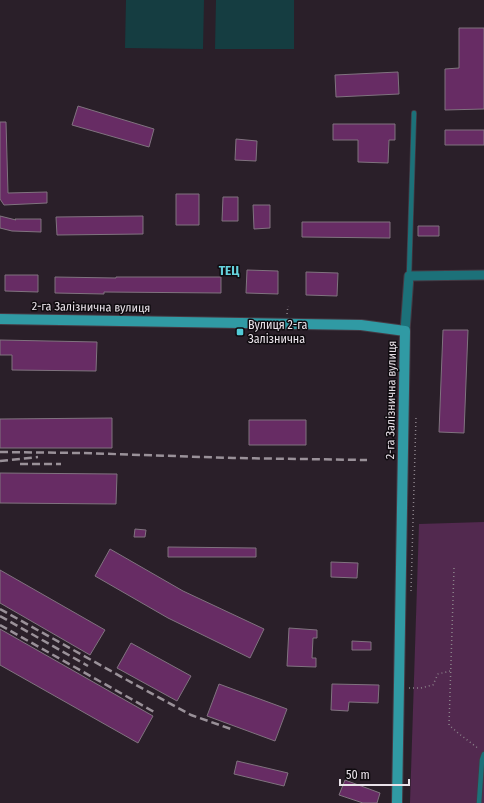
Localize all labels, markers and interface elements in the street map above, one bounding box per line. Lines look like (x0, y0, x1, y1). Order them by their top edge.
district label: ТЕЦ (219, 263, 239, 278)
street label: 2-га Залізнична вулиця (32, 299, 150, 315)
place label: Вулиця 2-га Залізнична (248, 318, 307, 346)
marker: Вулиця 2-га Залізнична (235, 327, 245, 337)
street label: 2-га Залізнична вулиця (383, 341, 399, 459)
scale bar (340, 761, 409, 787)
text: 50 m (346, 768, 370, 782)

